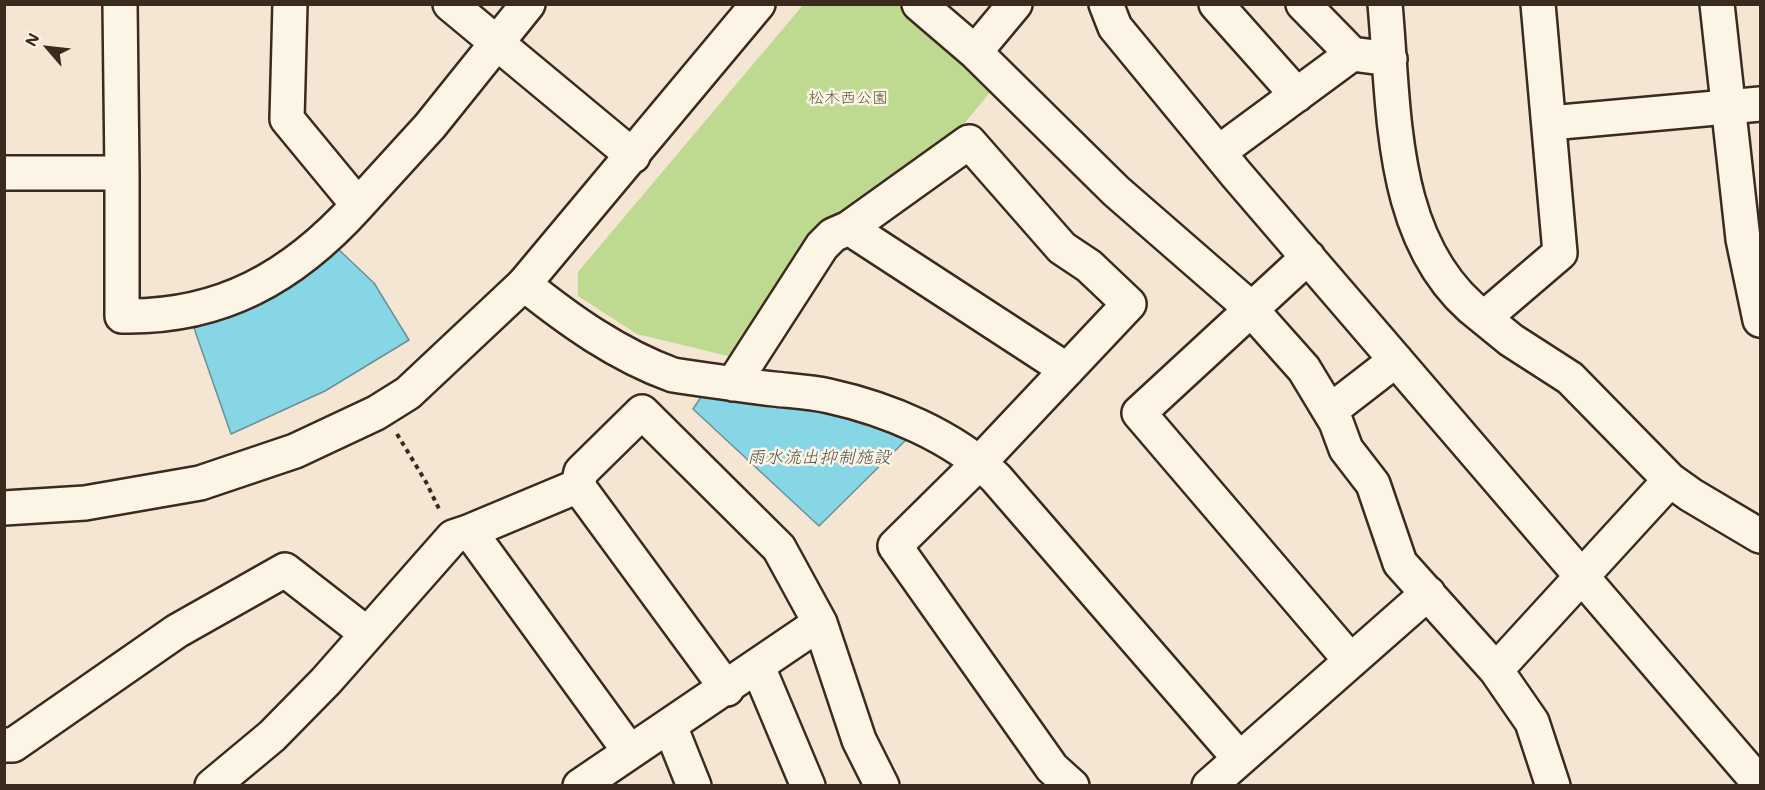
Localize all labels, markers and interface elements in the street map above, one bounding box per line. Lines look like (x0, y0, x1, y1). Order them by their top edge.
north arrow (18, 18, 78, 78)
text: N (20, 29, 44, 50)
park label: 松木西公園 (808, 88, 888, 108)
water label: 雨水流出抑制施設 (747, 446, 891, 468)

